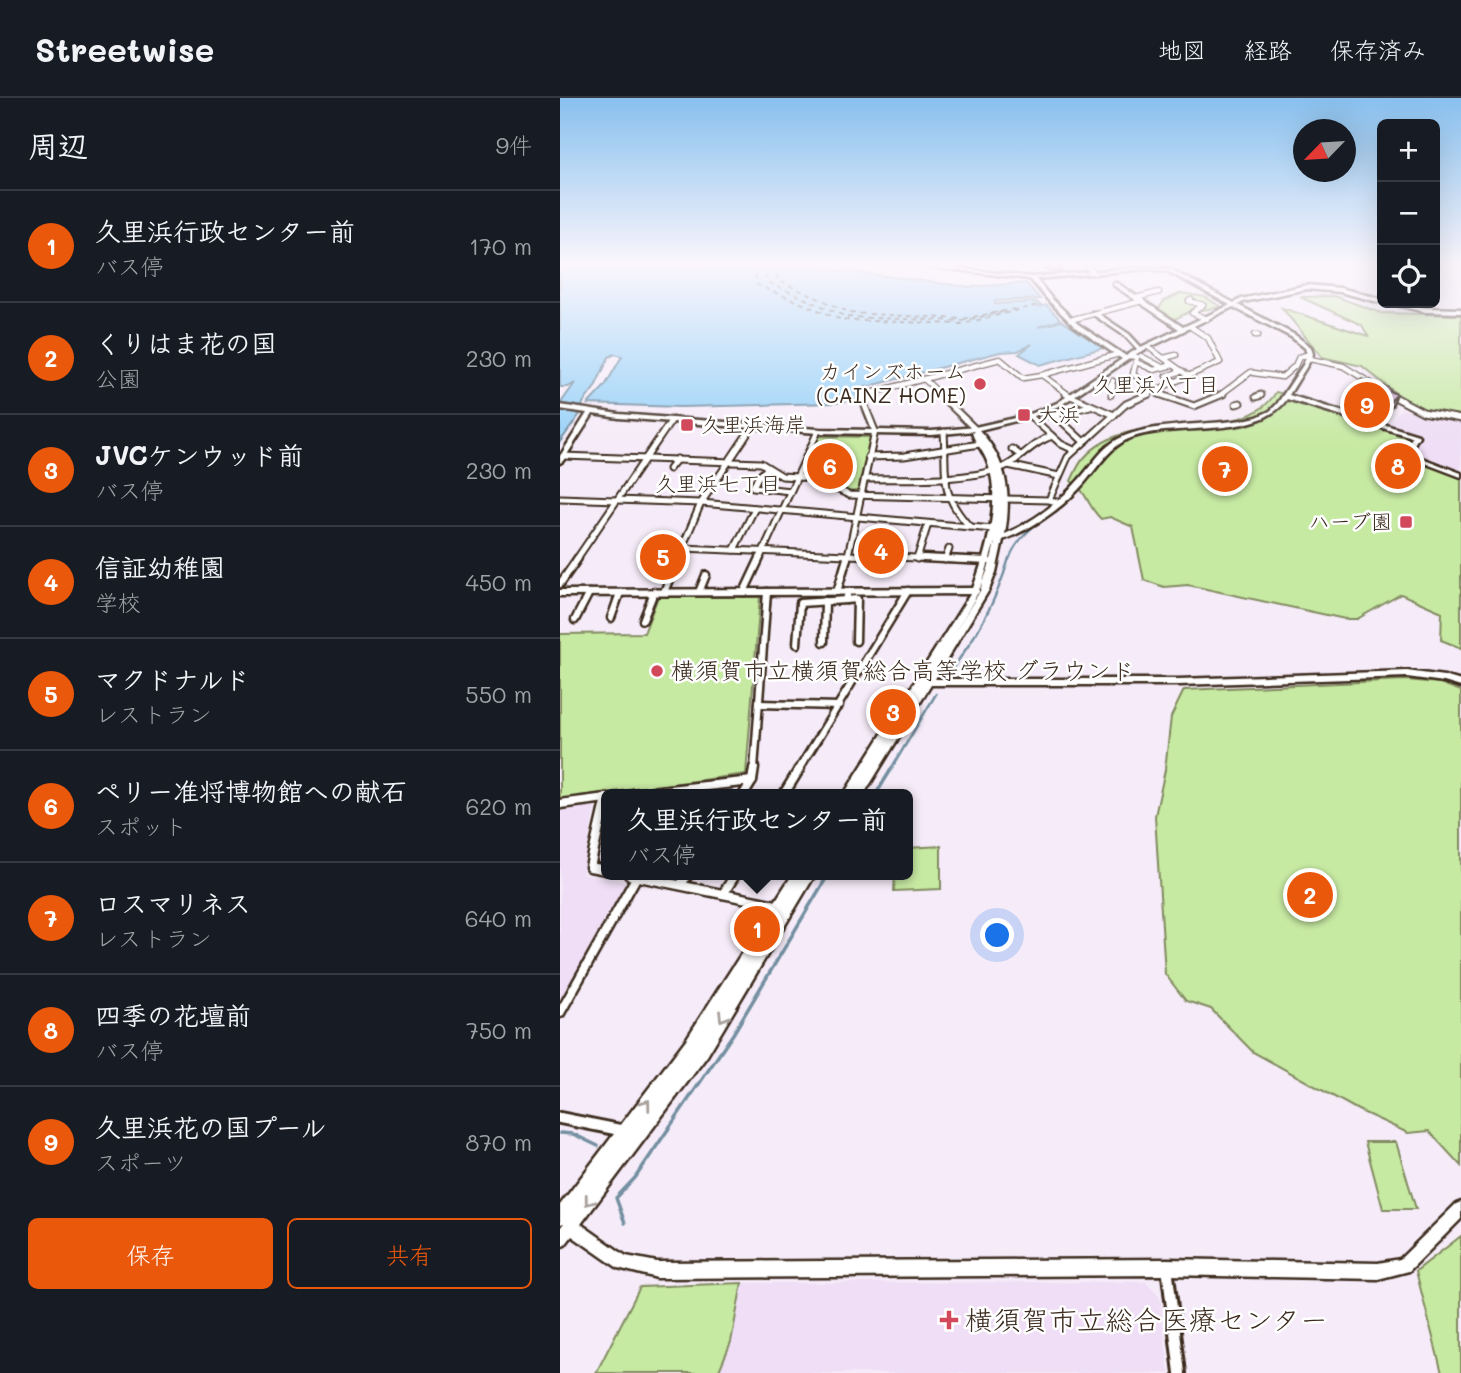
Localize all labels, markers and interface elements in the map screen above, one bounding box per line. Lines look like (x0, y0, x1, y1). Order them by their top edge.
text: Streetwise (35, 27, 214, 70)
text: 地図 (1158, 34, 1206, 65)
text: 経路 (1244, 34, 1292, 65)
text: 保存済み (1330, 34, 1426, 65)
north arrow (1293, 119, 1356, 182)
map controls (1377, 119, 1440, 308)
button: + (1377, 119, 1440, 182)
text: 周辺 (28, 125, 88, 165)
text: 9件 (495, 130, 532, 160)
button: − (1377, 182, 1440, 245)
text: 久里浜行政センター前 (95, 214, 355, 248)
text: 1 (46, 231, 56, 261)
text: 170 m (469, 231, 532, 261)
button: locate (1377, 245, 1440, 308)
text: バス停 (95, 251, 164, 281)
text: くりはま花の国 (95, 326, 277, 360)
text: 2 (45, 343, 57, 373)
text: 230 m (466, 343, 532, 373)
place label: カインズホーム (CAINZ HOME) (816, 357, 966, 408)
text: 公園 (95, 363, 141, 393)
district label: 久里浜八丁目 (1093, 370, 1219, 397)
marker: カインズホーム (CAINZ HOME) (972, 376, 988, 392)
pin: 9 (1344, 379, 1390, 431)
place label: 大浜 (1038, 400, 1080, 427)
marker: 大浜 (1016, 407, 1032, 423)
place label: 久里浜海岸 (701, 410, 806, 437)
marker: 久里浜海岸 (679, 417, 695, 433)
text: JVCケンウッド前 (95, 438, 304, 472)
pin: 6 (807, 440, 853, 492)
pin: 8 (1375, 440, 1421, 492)
pin: 7 (1202, 443, 1248, 495)
text: 3 (44, 455, 58, 485)
text: 230 m (466, 455, 532, 485)
district label: 久里浜七丁目 (655, 469, 781, 496)
text: バス停 (95, 475, 164, 505)
place label: ハーブ園 (1309, 507, 1392, 534)
marker: ハーブ園 (1398, 514, 1414, 530)
pin: 4 (858, 525, 904, 577)
pin: 5 (640, 531, 686, 583)
text: 信証幼稚園 (95, 550, 225, 584)
text: 4 (44, 567, 58, 597)
text: 450 m (465, 567, 532, 597)
text: 学校 (95, 587, 141, 617)
place label: 横須賀市立横須賀総合高等学校 グラウンド (671, 654, 1135, 685)
text: マクドナルド (95, 662, 250, 696)
marker: 横須賀市立横須賀総合高等学校 グラウンド (649, 663, 665, 679)
text: 5 (44, 679, 58, 709)
text: 550 m (465, 679, 532, 709)
pin: 3 (870, 686, 916, 738)
text: レストラン (95, 699, 212, 729)
text: ペリー准将博物館への献石 (95, 774, 407, 808)
popup (601, 789, 913, 880)
text: 6 (44, 791, 58, 821)
text: 620 m (465, 791, 532, 821)
text: 久里浜行政センター前 (627, 802, 887, 836)
text: スポット (95, 811, 187, 841)
text: バス停 (627, 839, 696, 869)
pin: 2 (1287, 869, 1333, 921)
text: ロスマリネス (95, 886, 251, 920)
text: 7 (45, 903, 57, 933)
text: 640 m (465, 903, 532, 933)
pin: 1 (734, 903, 780, 955)
your location (980, 918, 1014, 952)
text: レストラン (95, 923, 212, 953)
text: 四季の花壇前 (95, 998, 251, 1032)
one-way arrow (718, 1009, 731, 1022)
text: 8 (44, 1015, 58, 1045)
text: 750 m (466, 1015, 532, 1045)
text: バス停 (95, 1035, 164, 1065)
one-way arrow (637, 1099, 650, 1112)
text: 久里浜花の国プール (95, 1110, 326, 1144)
text: 9 (44, 1127, 58, 1157)
text: 870 m (465, 1127, 532, 1157)
text: スポーツ (95, 1147, 187, 1177)
one-way arrow (585, 1193, 598, 1206)
button: 保存 (28, 1218, 273, 1289)
button: 共有 (287, 1218, 532, 1289)
place label: 横須賀市立総合医療センター (965, 1301, 1328, 1337)
marker: 横須賀市立総合医療センター (939, 1310, 959, 1330)

